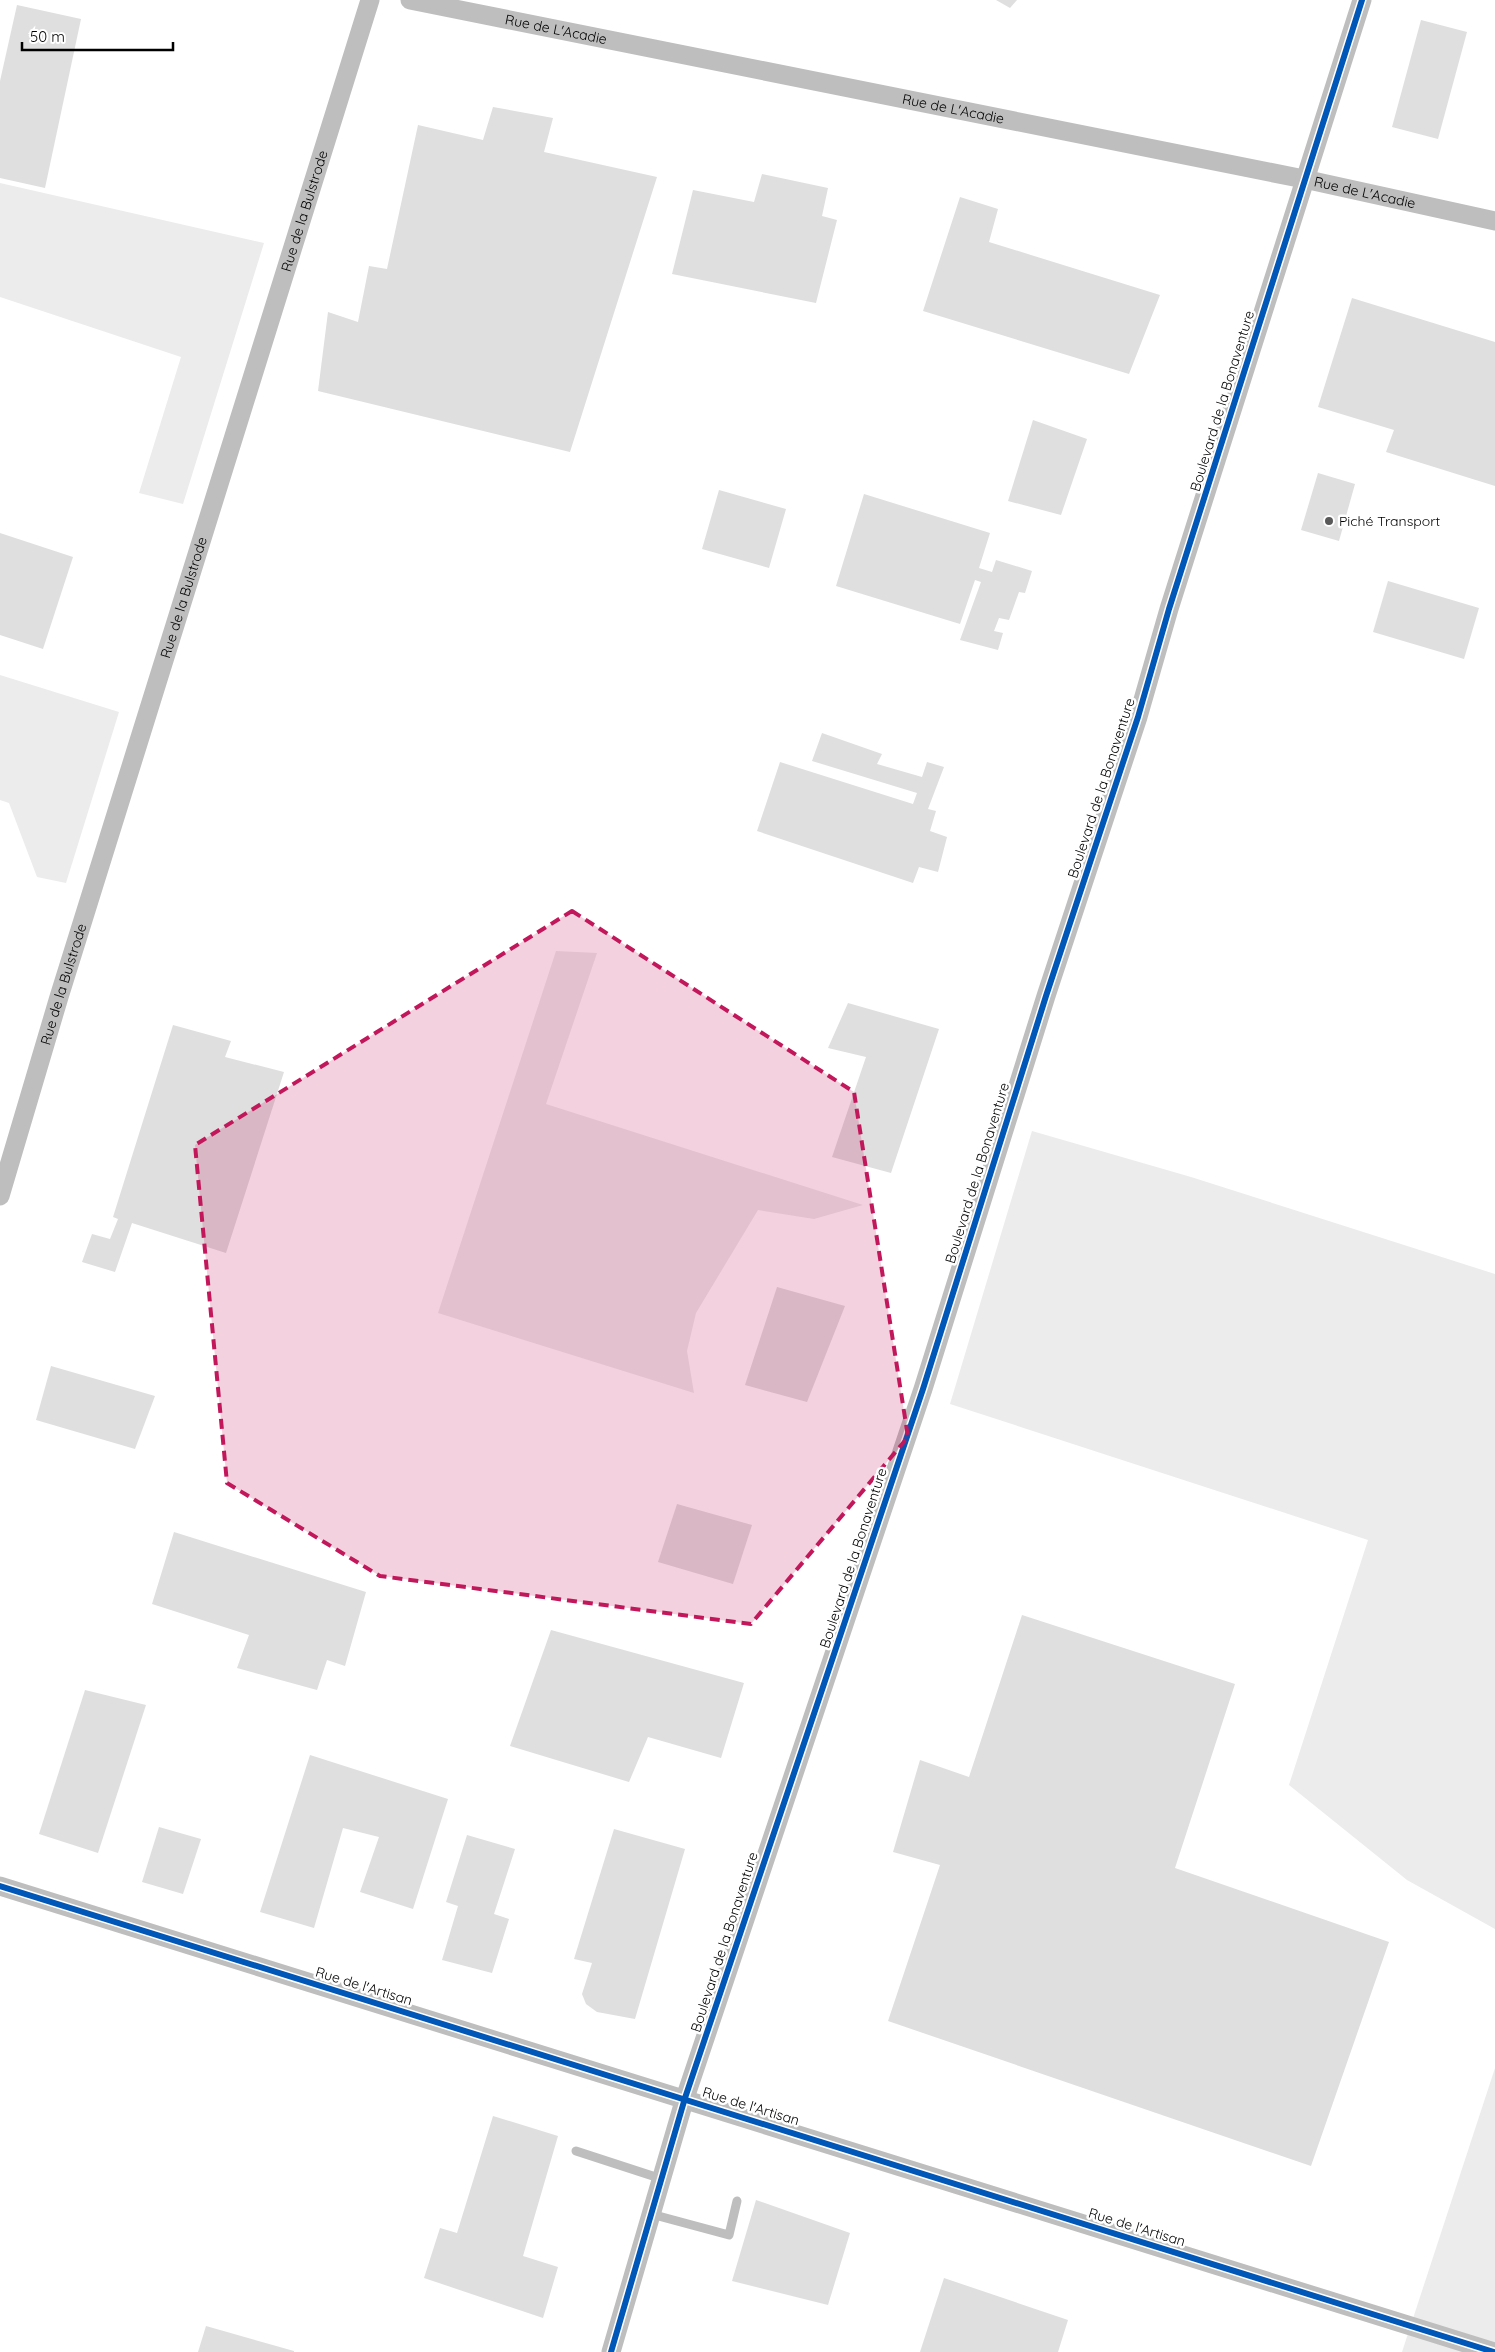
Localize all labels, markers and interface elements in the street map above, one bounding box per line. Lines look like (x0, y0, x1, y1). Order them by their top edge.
street label: Rue de L'Acadie (504, 10, 609, 48)
scale bar (22, 20, 174, 52)
text: 50 m (30, 27, 65, 46)
street label: Rue de L'Acadie (901, 90, 1006, 128)
street label: Rue de la Bulstrode (277, 148, 332, 274)
street label: Rue de L'Acadie (1312, 172, 1417, 212)
street label: Boulevard de la Bonaventure (1186, 308, 1258, 494)
place label: Piché Transport (1339, 512, 1441, 530)
marker: Piché Transport (1323, 515, 1335, 527)
street label: Rue de la Bulstrode (156, 534, 211, 661)
street label: Boulevard de la Bonaventure (1063, 696, 1139, 880)
street label: Rue de la Bulstrode (36, 921, 90, 1047)
street label: Boulevard de la Bonaventure (941, 1080, 1013, 1266)
street label: Boulevard de la Bonaventure (815, 1466, 891, 1650)
street label: Boulevard de la Bonaventure (686, 1850, 762, 2034)
street label: Rue de l'Artisan (313, 1963, 415, 2009)
street label: Rue de l'Artisan (700, 2083, 802, 2129)
street label: Rue de l'Artisan (1086, 2204, 1188, 2250)

